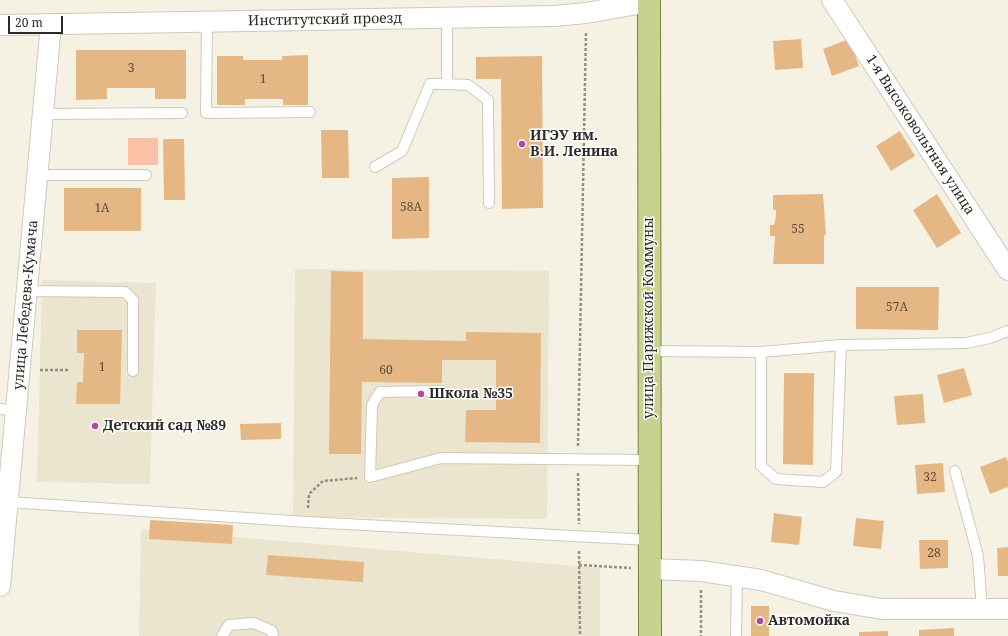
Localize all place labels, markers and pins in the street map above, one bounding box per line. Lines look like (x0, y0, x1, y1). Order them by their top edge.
place label: ИГЭУ им. В.И. Ленина (530, 128, 618, 160)
marker: ИГЭУ им. В.И. Ленина (517, 139, 527, 149)
place label: Школа №35 (429, 386, 513, 402)
marker: Школа №35 (416, 389, 426, 399)
place label: Детский сад №89 (103, 418, 226, 434)
marker: Детский сад №89 (90, 421, 100, 431)
place label: Автомойка (768, 613, 850, 629)
marker: Автомойка (755, 616, 765, 626)

